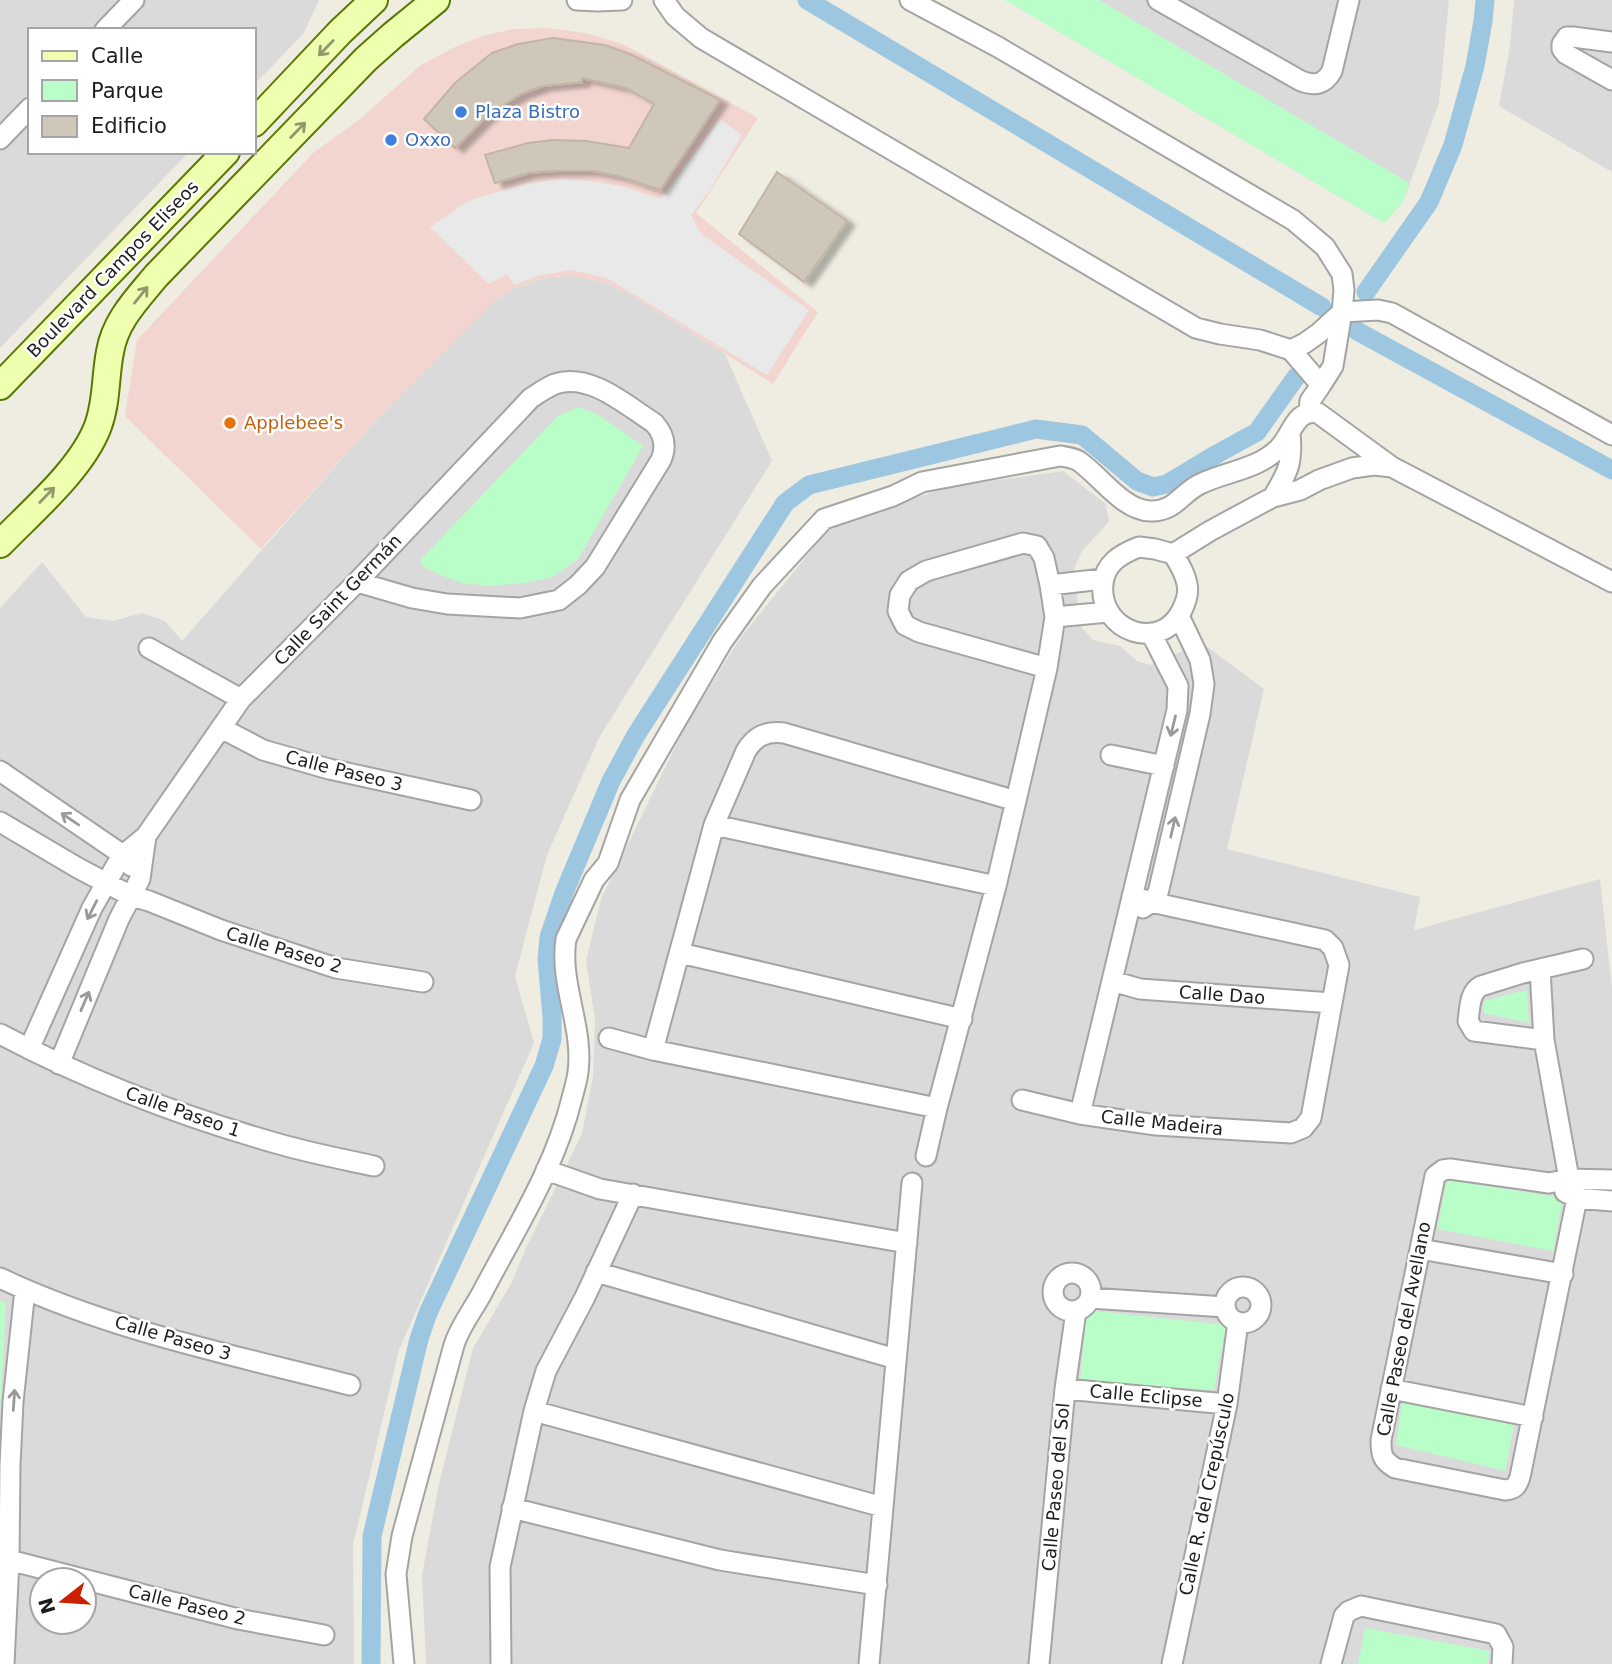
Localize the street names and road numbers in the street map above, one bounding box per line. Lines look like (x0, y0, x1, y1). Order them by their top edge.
street label: Boulevard Campos Eliseos (23, 176, 203, 361)
street label: Calle Saint Germán (270, 530, 406, 670)
street label: Calle Paseo 3 (283, 746, 405, 795)
street label: Calle Paseo 2 (224, 922, 345, 977)
street label: Calle Dao (1178, 981, 1266, 1008)
street label: Calle Paseo 1 (123, 1082, 243, 1141)
street label: Calle Madeira (1100, 1106, 1224, 1139)
street label: Calle Paseo del Avellano (1372, 1220, 1435, 1438)
street label: Calle Paseo 3 (113, 1311, 234, 1364)
street label: Calle Eclipse (1089, 1380, 1204, 1411)
street label: Calle R. del Crepúsculo (1175, 1390, 1238, 1597)
street label: Calle Paseo del Sol (1038, 1402, 1073, 1572)
street label: Calle Paseo 2 (126, 1580, 248, 1629)

